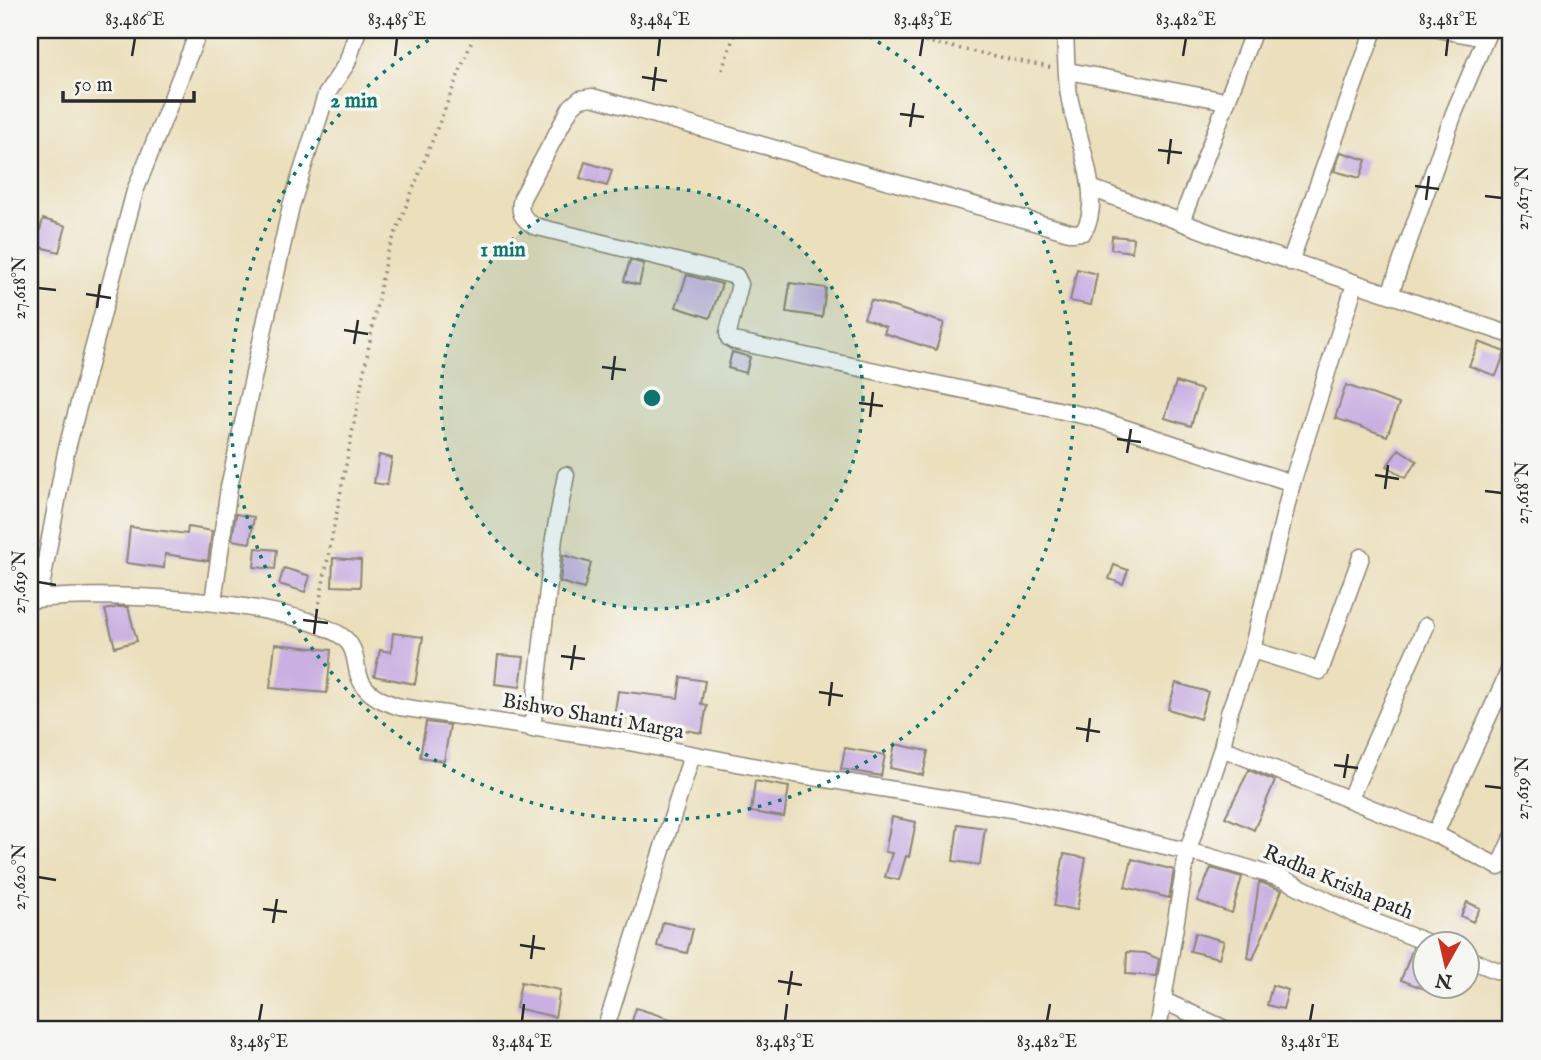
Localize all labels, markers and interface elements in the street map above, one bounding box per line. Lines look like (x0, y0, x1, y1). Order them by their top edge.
text: 83.486°E (105, 9, 165, 32)
text: 83.485°E (368, 9, 426, 32)
text: 83.484°E (630, 9, 690, 32)
text: 83.483°E (894, 9, 952, 32)
text: 83.482°E (1156, 9, 1216, 32)
text: 83.481°E (1419, 9, 1477, 32)
scale bar (63, 60, 194, 104)
text: 50 m (74, 72, 113, 99)
text: 2 min (330, 88, 378, 115)
text: 27.617°N (1512, 165, 1535, 230)
text: 1 min (480, 237, 526, 264)
text: 27.618°N (9, 256, 32, 320)
centre of rings (640, 386, 664, 410)
text: 27.618°N (1512, 461, 1535, 525)
text: 27.619°N (9, 550, 32, 614)
street label: Bishwo Shanti Marga (500, 688, 687, 746)
text: 27.619°N (1512, 756, 1535, 820)
street label: Radha Krisha path (1259, 839, 1417, 927)
text: 27.620°N (9, 843, 32, 910)
north arrow (1412, 930, 1482, 1000)
text: N (1434, 967, 1455, 993)
text: 83.485°E (230, 1031, 288, 1054)
text: 83.484°E (492, 1031, 552, 1054)
text: 83.483°E (756, 1031, 814, 1054)
text: 83.482°E (1017, 1031, 1077, 1054)
text: 83.481°E (1281, 1031, 1339, 1054)

